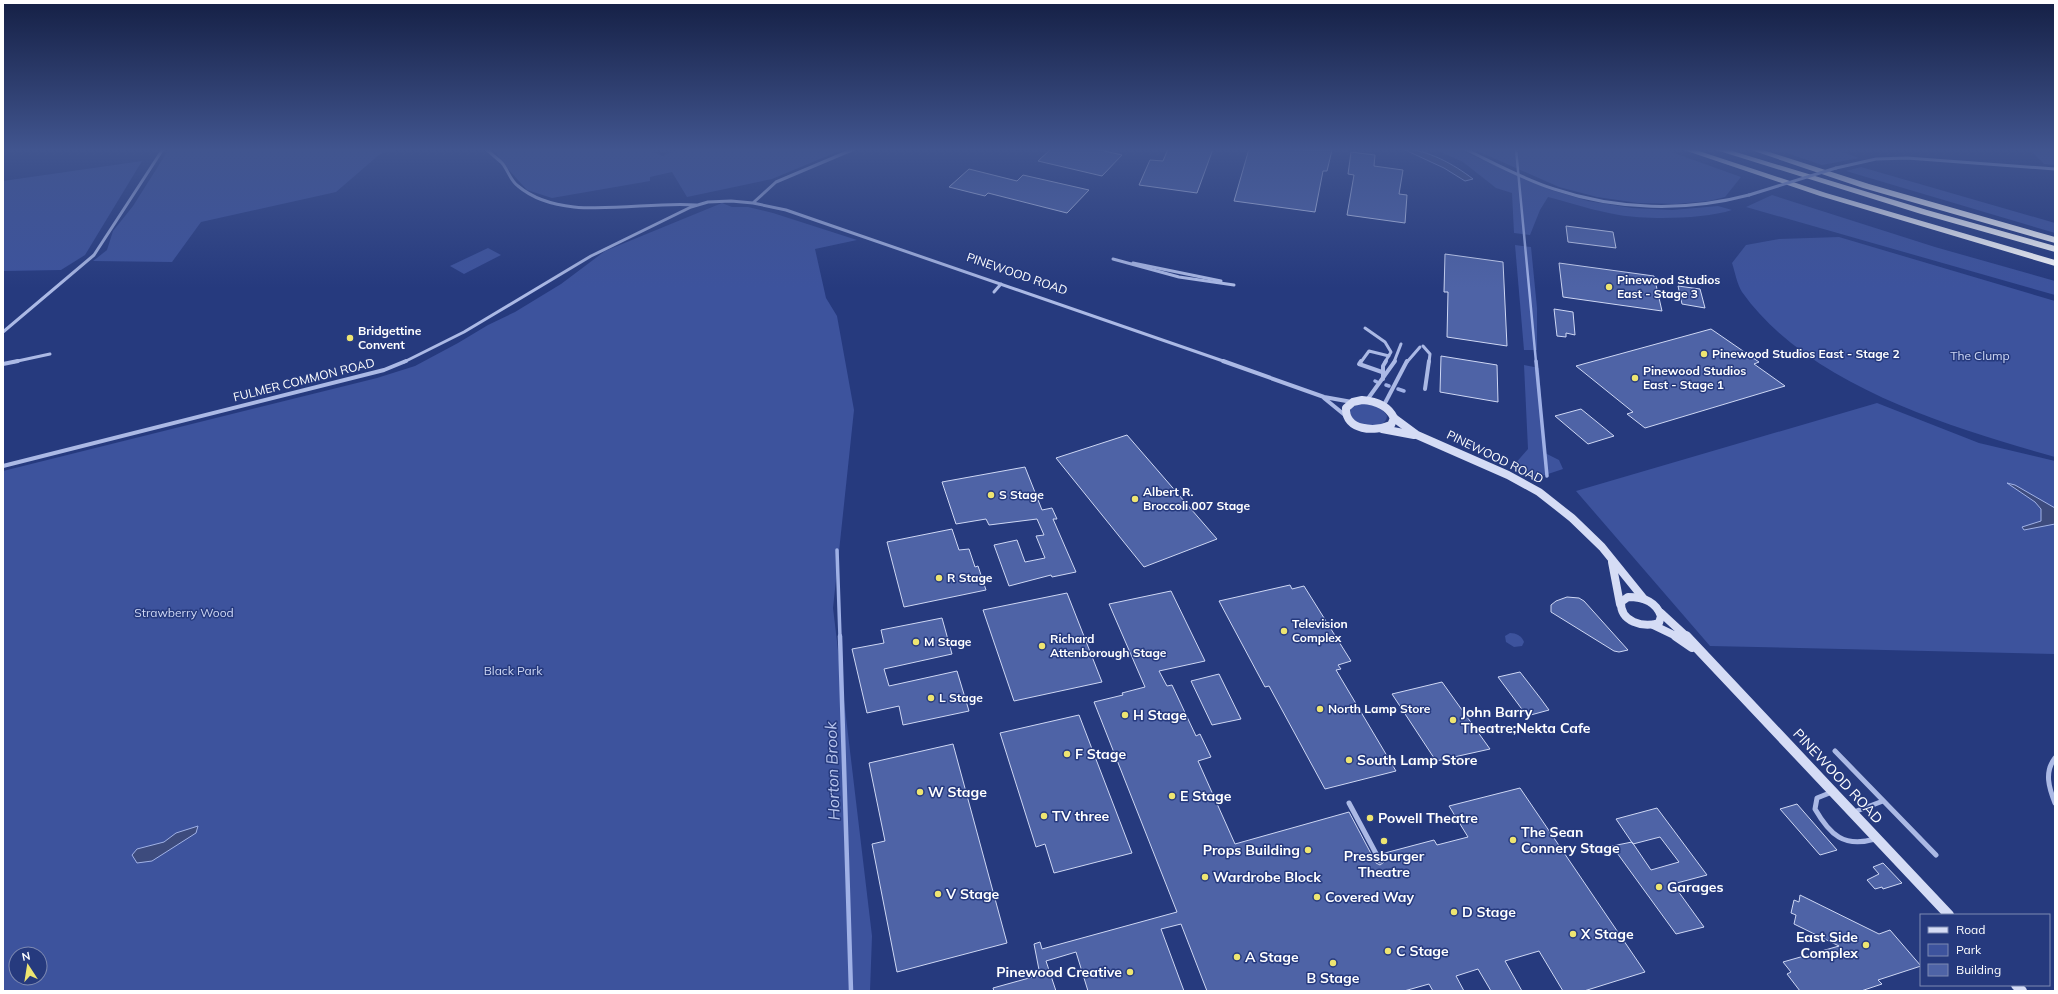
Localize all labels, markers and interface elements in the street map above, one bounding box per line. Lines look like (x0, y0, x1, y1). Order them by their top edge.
street label: PINEWOOD ROAD (965, 249, 1070, 298)
place label: Pinewood Studios East - Stage 3 (1617, 272, 1720, 301)
marker: Pinewood Studios East - Stage 3 (1604, 282, 1614, 292)
place label: Bridgettine Convent (358, 323, 422, 352)
marker: Bridgettine Convent (345, 333, 355, 343)
place label: Pinewood Studios East - Stage 2 (1712, 346, 1900, 361)
park label: The Clump (1950, 348, 2010, 363)
marker: Pinewood Studios East - Stage 2 (1699, 349, 1709, 359)
street label: FULMER COMMON ROAD (232, 355, 376, 404)
place label: Pinewood Studios East - Stage 1 (1643, 363, 1746, 392)
marker: Pinewood Studios East - Stage 1 (1630, 373, 1640, 383)
street label: PINEWOOD ROAD (1444, 427, 1546, 486)
place label: Albert R. Broccoli 007 Stage (1143, 484, 1251, 513)
place label: S Stage (999, 487, 1044, 502)
marker: S Stage (986, 490, 996, 500)
marker: Albert R. Broccoli 007 Stage (1130, 494, 1140, 504)
place label: R Stage (947, 570, 993, 585)
marker: R Stage (934, 573, 944, 583)
park label: Strawberry Wood (134, 605, 234, 620)
place label: Television Complex (1292, 616, 1348, 645)
marker: Television Complex (1279, 626, 1289, 636)
place label: Richard Attenborough Stage (1050, 631, 1167, 660)
place label: M Stage (924, 634, 972, 649)
marker: M Stage (911, 637, 921, 647)
marker: Richard Attenborough Stage (1037, 641, 1047, 651)
park label: Black Park (484, 663, 543, 678)
place label: L Stage (939, 690, 983, 705)
marker: L Stage (926, 693, 936, 703)
place label: North Lamp Store (1328, 701, 1431, 716)
place label: John Barry Theatre;Nekta Cafe (1461, 703, 1591, 737)
marker: North Lamp Store (1315, 704, 1325, 714)
place label: H Stage (1133, 706, 1187, 724)
marker: H Stage (1120, 710, 1130, 720)
marker: John Barry Theatre;Nekta Cafe (1448, 715, 1458, 725)
water label: Horton Brook (820, 720, 844, 821)
street label: PINEWOOD ROAD (1789, 725, 1887, 827)
place label: F Stage (1075, 745, 1126, 763)
marker: F Stage (1062, 749, 1072, 759)
place label: South Lamp Store (1357, 751, 1478, 769)
marker: South Lamp Store (1344, 755, 1354, 765)
place label: W Stage (928, 783, 987, 801)
marker: W Stage (915, 787, 925, 797)
place label: E Stage (1180, 787, 1232, 805)
marker: E Stage (1167, 791, 1177, 801)
place label: TV three (1052, 807, 1110, 825)
place label: Powell Theatre (1378, 809, 1478, 827)
marker: TV three (1039, 811, 1049, 821)
marker: Powell Theatre (1365, 813, 1375, 823)
place label: The Sean Connery Stage (1521, 823, 1620, 857)
marker: The Sean Connery Stage (1508, 835, 1518, 845)
marker: Pressburger Theatre (1379, 836, 1389, 846)
place label: Props Building (1203, 841, 1300, 859)
marker: Props Building (1303, 845, 1313, 855)
place label: Pressburger Theatre (1344, 847, 1425, 881)
place label: Wardrobe Block (1213, 868, 1321, 886)
marker: Wardrobe Block (1200, 872, 1210, 882)
place label: Garages (1667, 878, 1724, 896)
marker: Garages (1654, 882, 1664, 892)
place label: V Stage (945, 885, 1000, 903)
place label: Covered Way (1325, 888, 1414, 906)
marker: V Stage (933, 889, 943, 899)
marker: Covered Way (1312, 892, 1322, 902)
place label: D Stage (1462, 903, 1516, 921)
marker: D Stage (1449, 907, 1459, 917)
legend (1920, 914, 2050, 986)
text: Road (1956, 922, 1985, 937)
place label: X Stage (1580, 925, 1634, 943)
place label: East Side Complex (1796, 928, 1858, 962)
marker: X Stage (1568, 929, 1578, 939)
marker: East Side Complex (1861, 940, 1871, 950)
place label: C Stage (1396, 942, 1449, 960)
text: Park (1956, 942, 1982, 957)
north arrow (8, 946, 48, 986)
marker: C Stage (1383, 946, 1393, 956)
place label: A Stage (1245, 948, 1299, 966)
text: N (20, 949, 31, 964)
marker: A Stage (1232, 952, 1242, 962)
marker: B Stage (1328, 958, 1338, 968)
text: Building (1956, 962, 2001, 977)
place label: Pinewood Creative (996, 963, 1122, 981)
marker: Pinewood Creative (1125, 967, 1135, 977)
place label: B Stage (1307, 969, 1360, 987)

